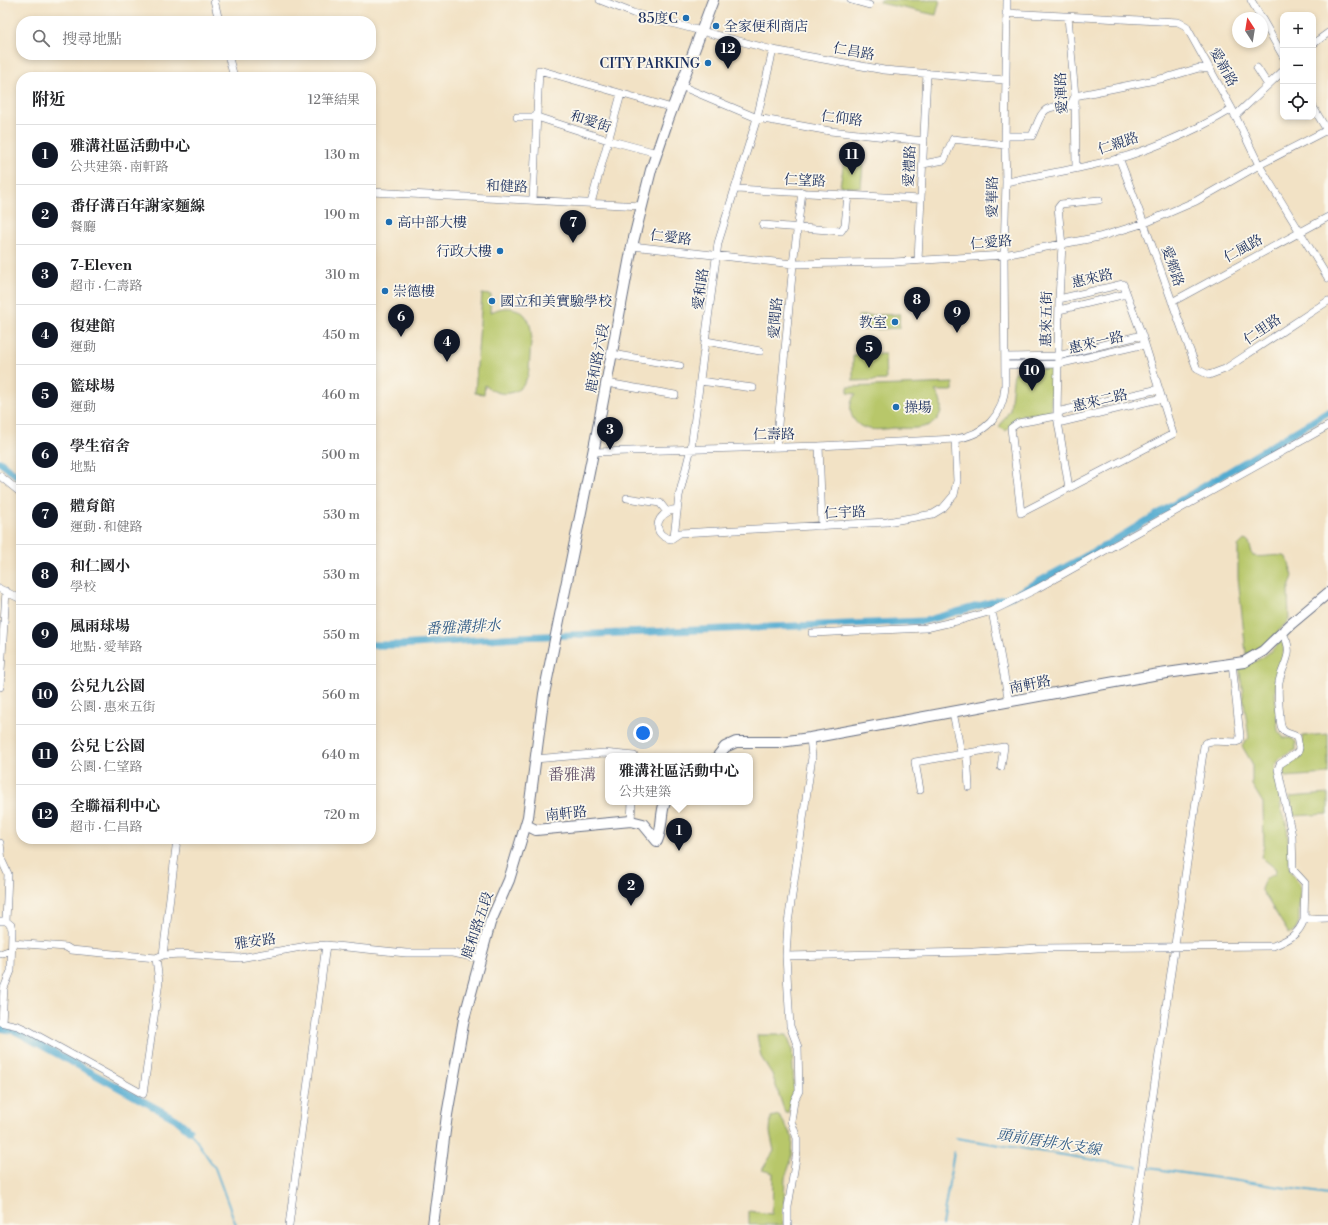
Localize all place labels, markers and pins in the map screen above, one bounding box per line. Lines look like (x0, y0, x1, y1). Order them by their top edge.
place label: 85度C (638, 10, 678, 28)
marker: 85度C (681, 13, 691, 23)
place label: 全家便利商店 (724, 18, 808, 36)
marker: 全家便利商店 (711, 21, 721, 31)
pin: 12 (715, 36, 741, 69)
place label: CITY PARKING (600, 55, 701, 73)
marker: CITY PARKING (703, 58, 713, 68)
pin: 11 (839, 142, 865, 175)
pin: 7 (560, 210, 586, 243)
place label: 高中部大樓 (397, 214, 467, 232)
marker: 高中部大樓 (384, 217, 394, 227)
place label: 行政大樓 (436, 243, 492, 261)
marker: 行政大樓 (495, 246, 505, 256)
place label: 崇德樓 (393, 283, 435, 301)
marker: 崇德樓 (380, 286, 390, 296)
pin: 8 (904, 287, 930, 320)
place label: 國立和美實驗學校 (500, 293, 612, 311)
marker: 國立和美實驗學校 (487, 296, 497, 306)
pin: 9 (944, 300, 970, 333)
pin: 6 (388, 304, 414, 337)
place label: 教室 (859, 314, 887, 332)
marker: 教室 (890, 317, 900, 327)
pin: 4 (434, 329, 460, 362)
pin: 5 (856, 335, 882, 368)
pin: 10 (1019, 358, 1045, 391)
place label: 操場 (904, 399, 932, 417)
marker: 操場 (891, 402, 901, 412)
pin: 3 (597, 417, 623, 450)
pin: 1 (666, 818, 692, 851)
pin: 2 (618, 873, 644, 906)

